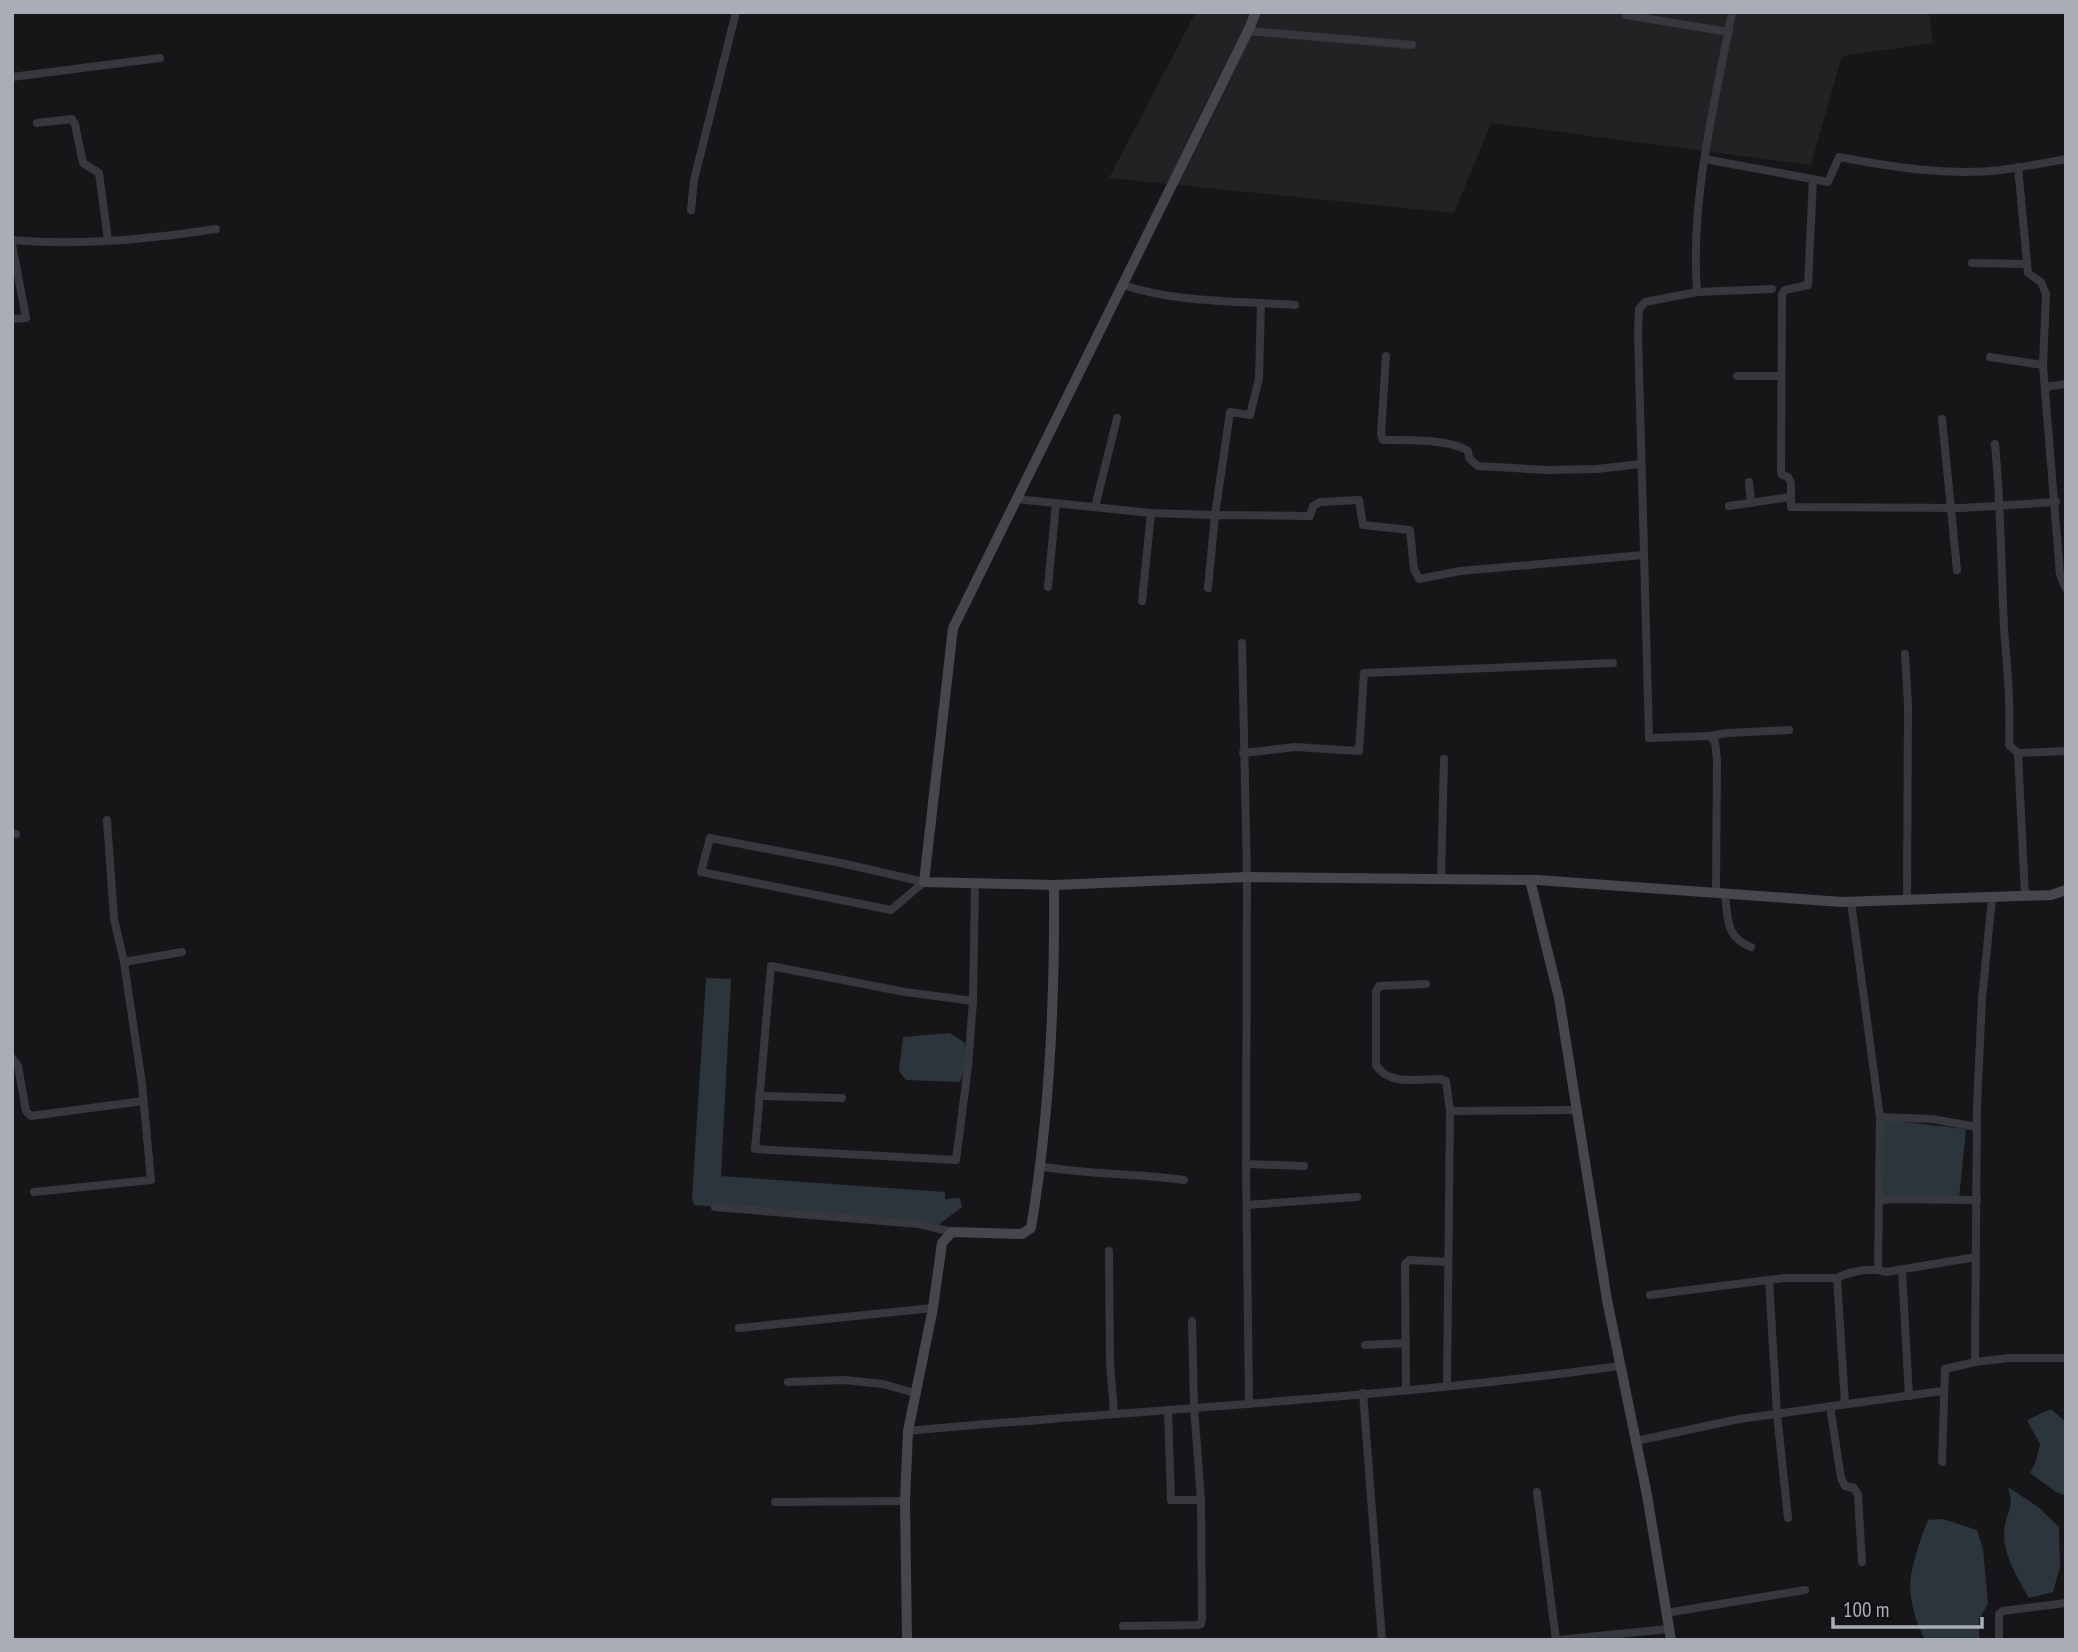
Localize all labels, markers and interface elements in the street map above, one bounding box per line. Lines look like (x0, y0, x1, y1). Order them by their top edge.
scale bar (1833, 1586, 1982, 1630)
text: 100 m (1843, 1596, 1889, 1623)

